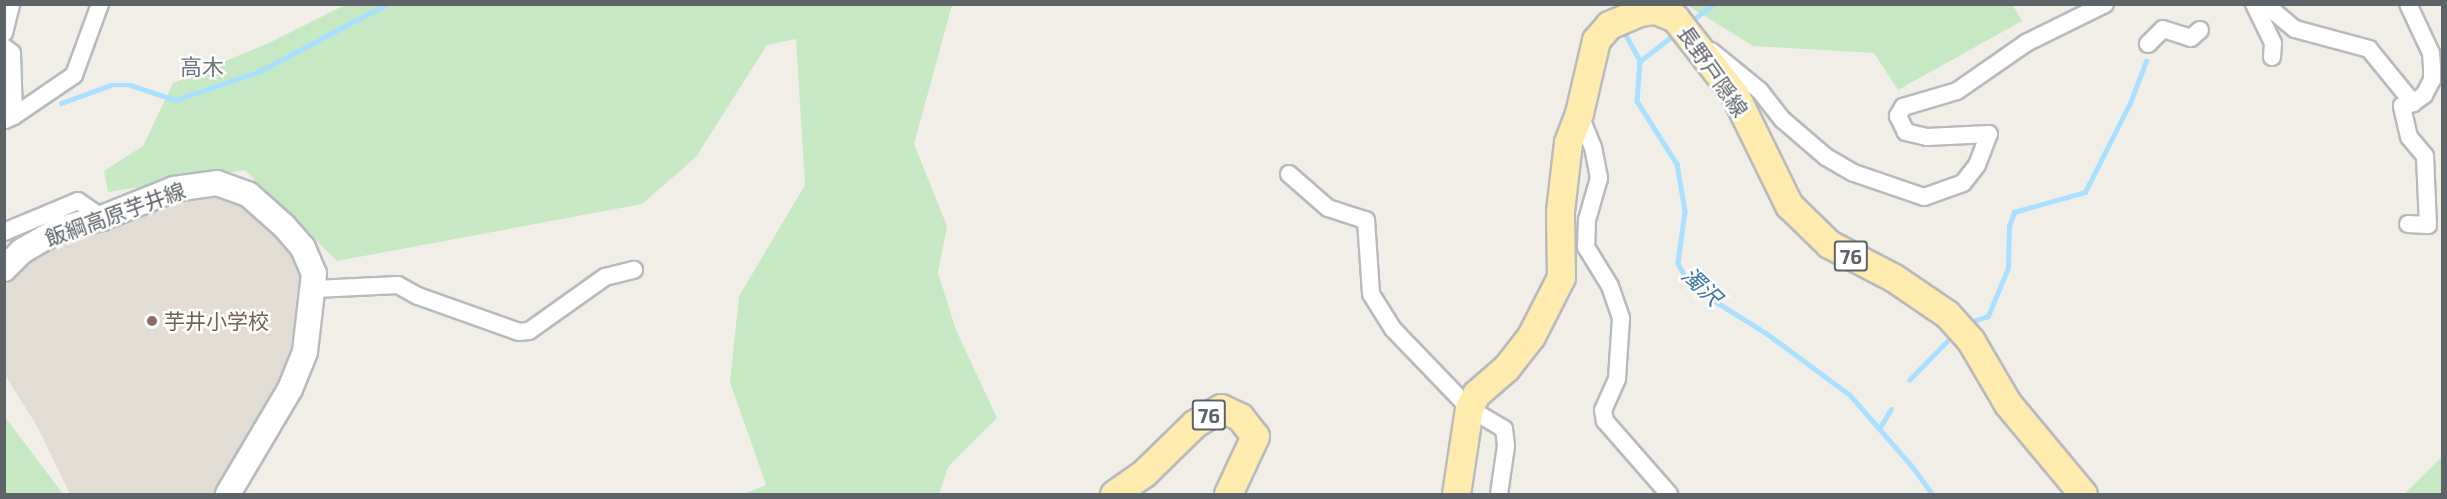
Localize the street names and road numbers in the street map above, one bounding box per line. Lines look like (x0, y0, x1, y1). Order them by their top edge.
street label: 長野戸隠線 (1673, 21, 1753, 121)
street label: 飯綱高原芋井線 (42, 177, 188, 251)
road number: 76 (1833, 239, 1869, 273)
road number: 76 (1191, 398, 1227, 432)

